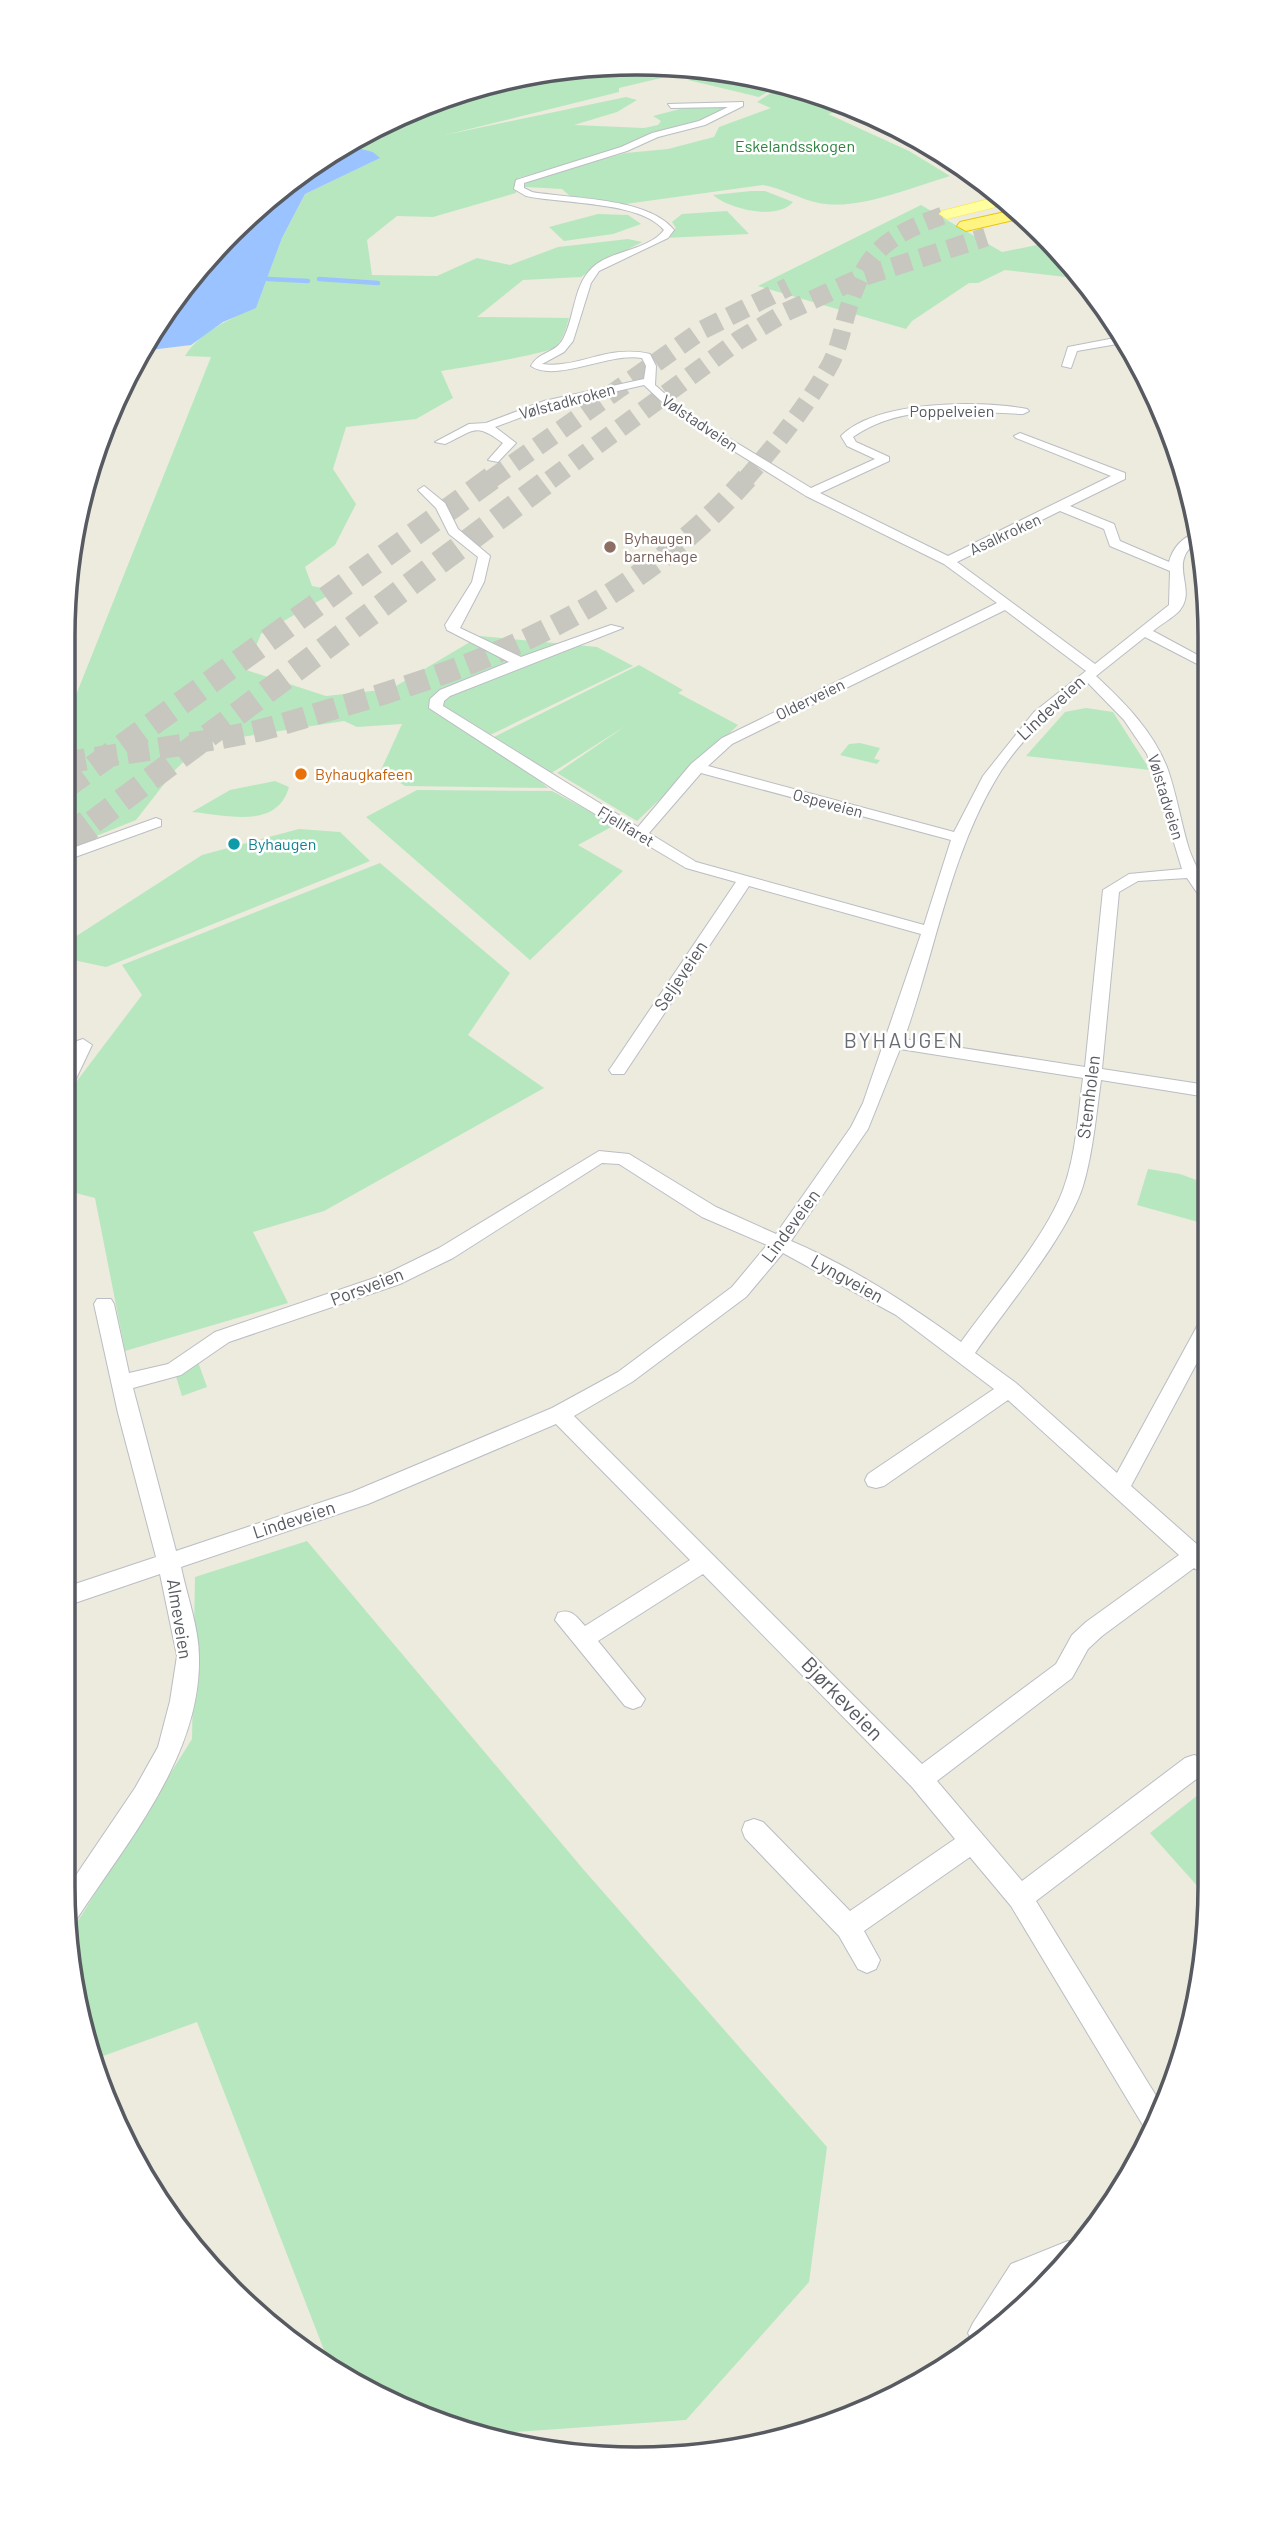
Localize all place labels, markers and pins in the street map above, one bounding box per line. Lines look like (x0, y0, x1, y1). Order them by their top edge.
place label: Byhaugen barnehage (624, 528, 698, 565)
marker: Byhaugen barnehage (602, 539, 618, 555)
place label: Byhaugkafeen (315, 764, 413, 783)
marker: Byhaugkafeen (293, 766, 309, 782)
place label: Byhaugen (248, 834, 316, 853)
marker: Byhaugen (226, 836, 242, 852)

